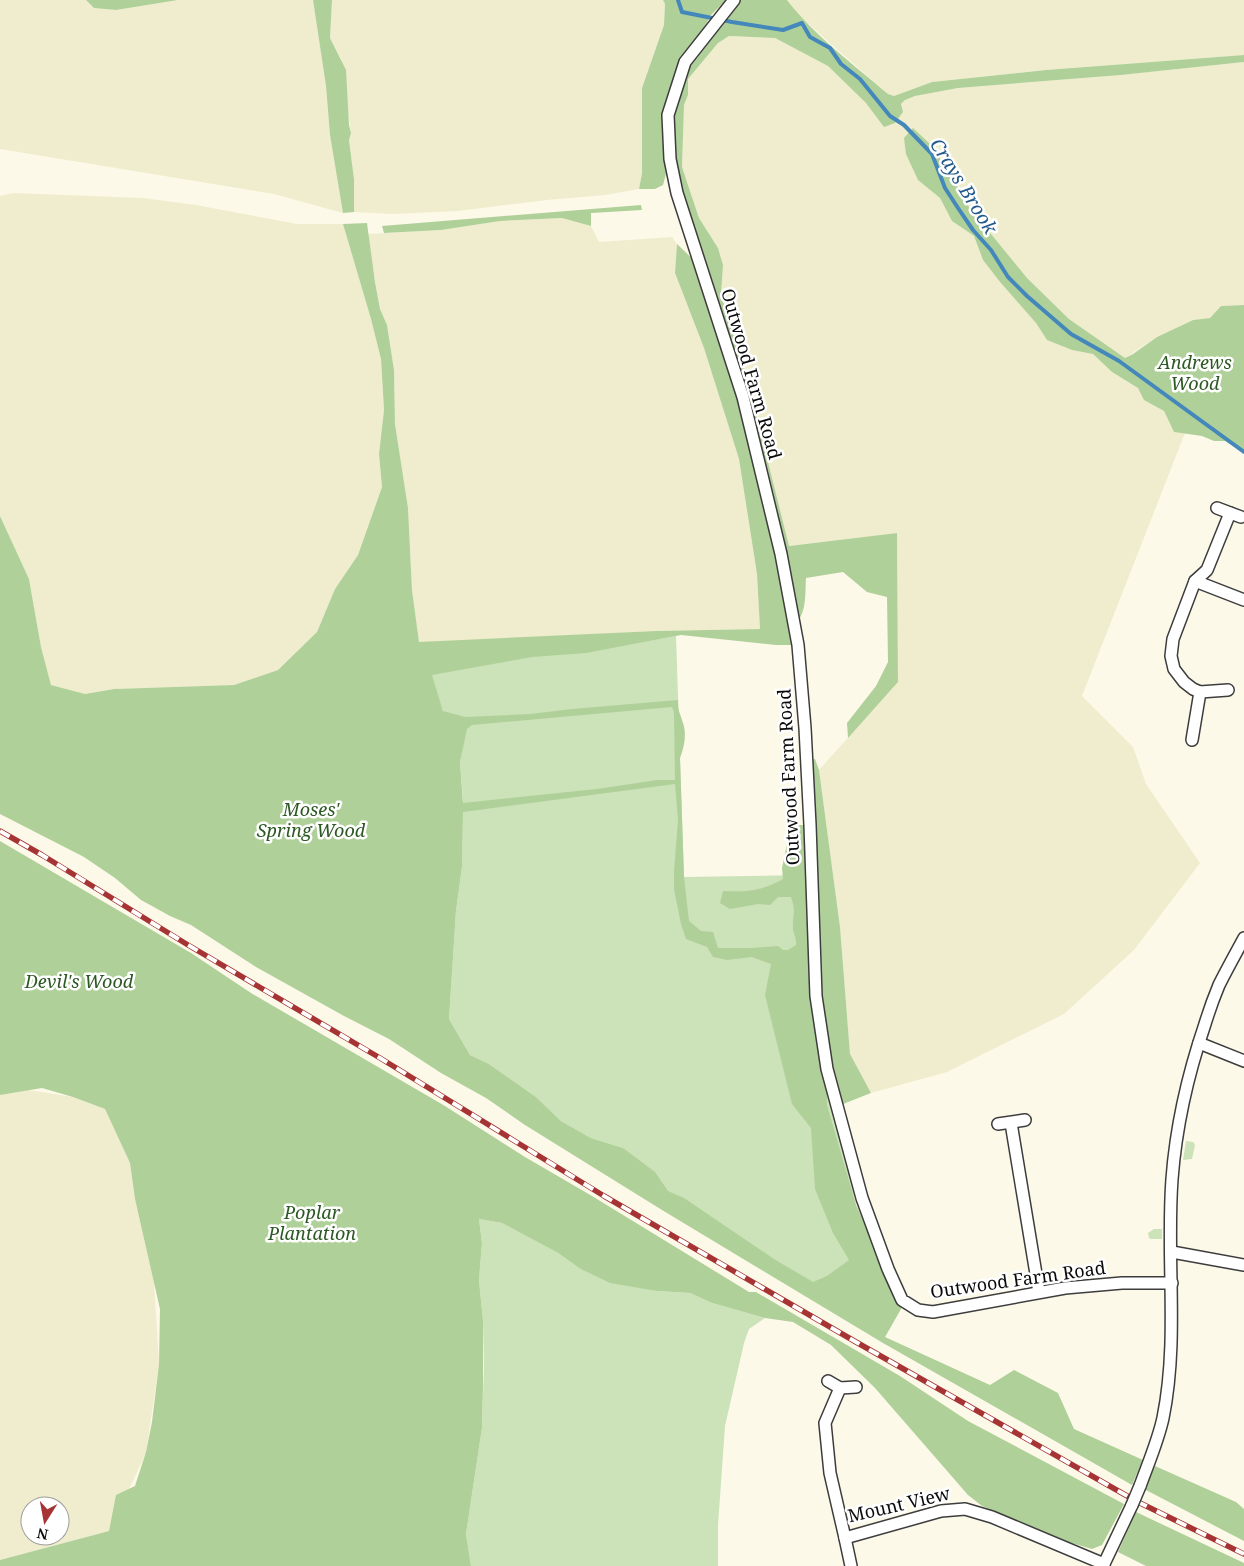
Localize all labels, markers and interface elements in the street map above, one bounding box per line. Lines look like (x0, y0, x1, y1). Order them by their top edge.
water label: Crays Brook (924, 133, 1004, 240)
street label: Outwood Farm Road (716, 285, 788, 462)
park label: Andrews Wood (1156, 350, 1232, 395)
street label: Outwood Farm Road (771, 688, 805, 866)
park label: Moses' Spring Wood (257, 797, 366, 842)
park label: Devil's Wood (24, 969, 134, 993)
park label: Poplar Plantation (267, 1200, 356, 1245)
street label: Outwood Farm Road (929, 1255, 1107, 1303)
street label: Mount View (845, 1480, 953, 1527)
north arrow (20, 1496, 70, 1546)
text: N (35, 1524, 50, 1545)

